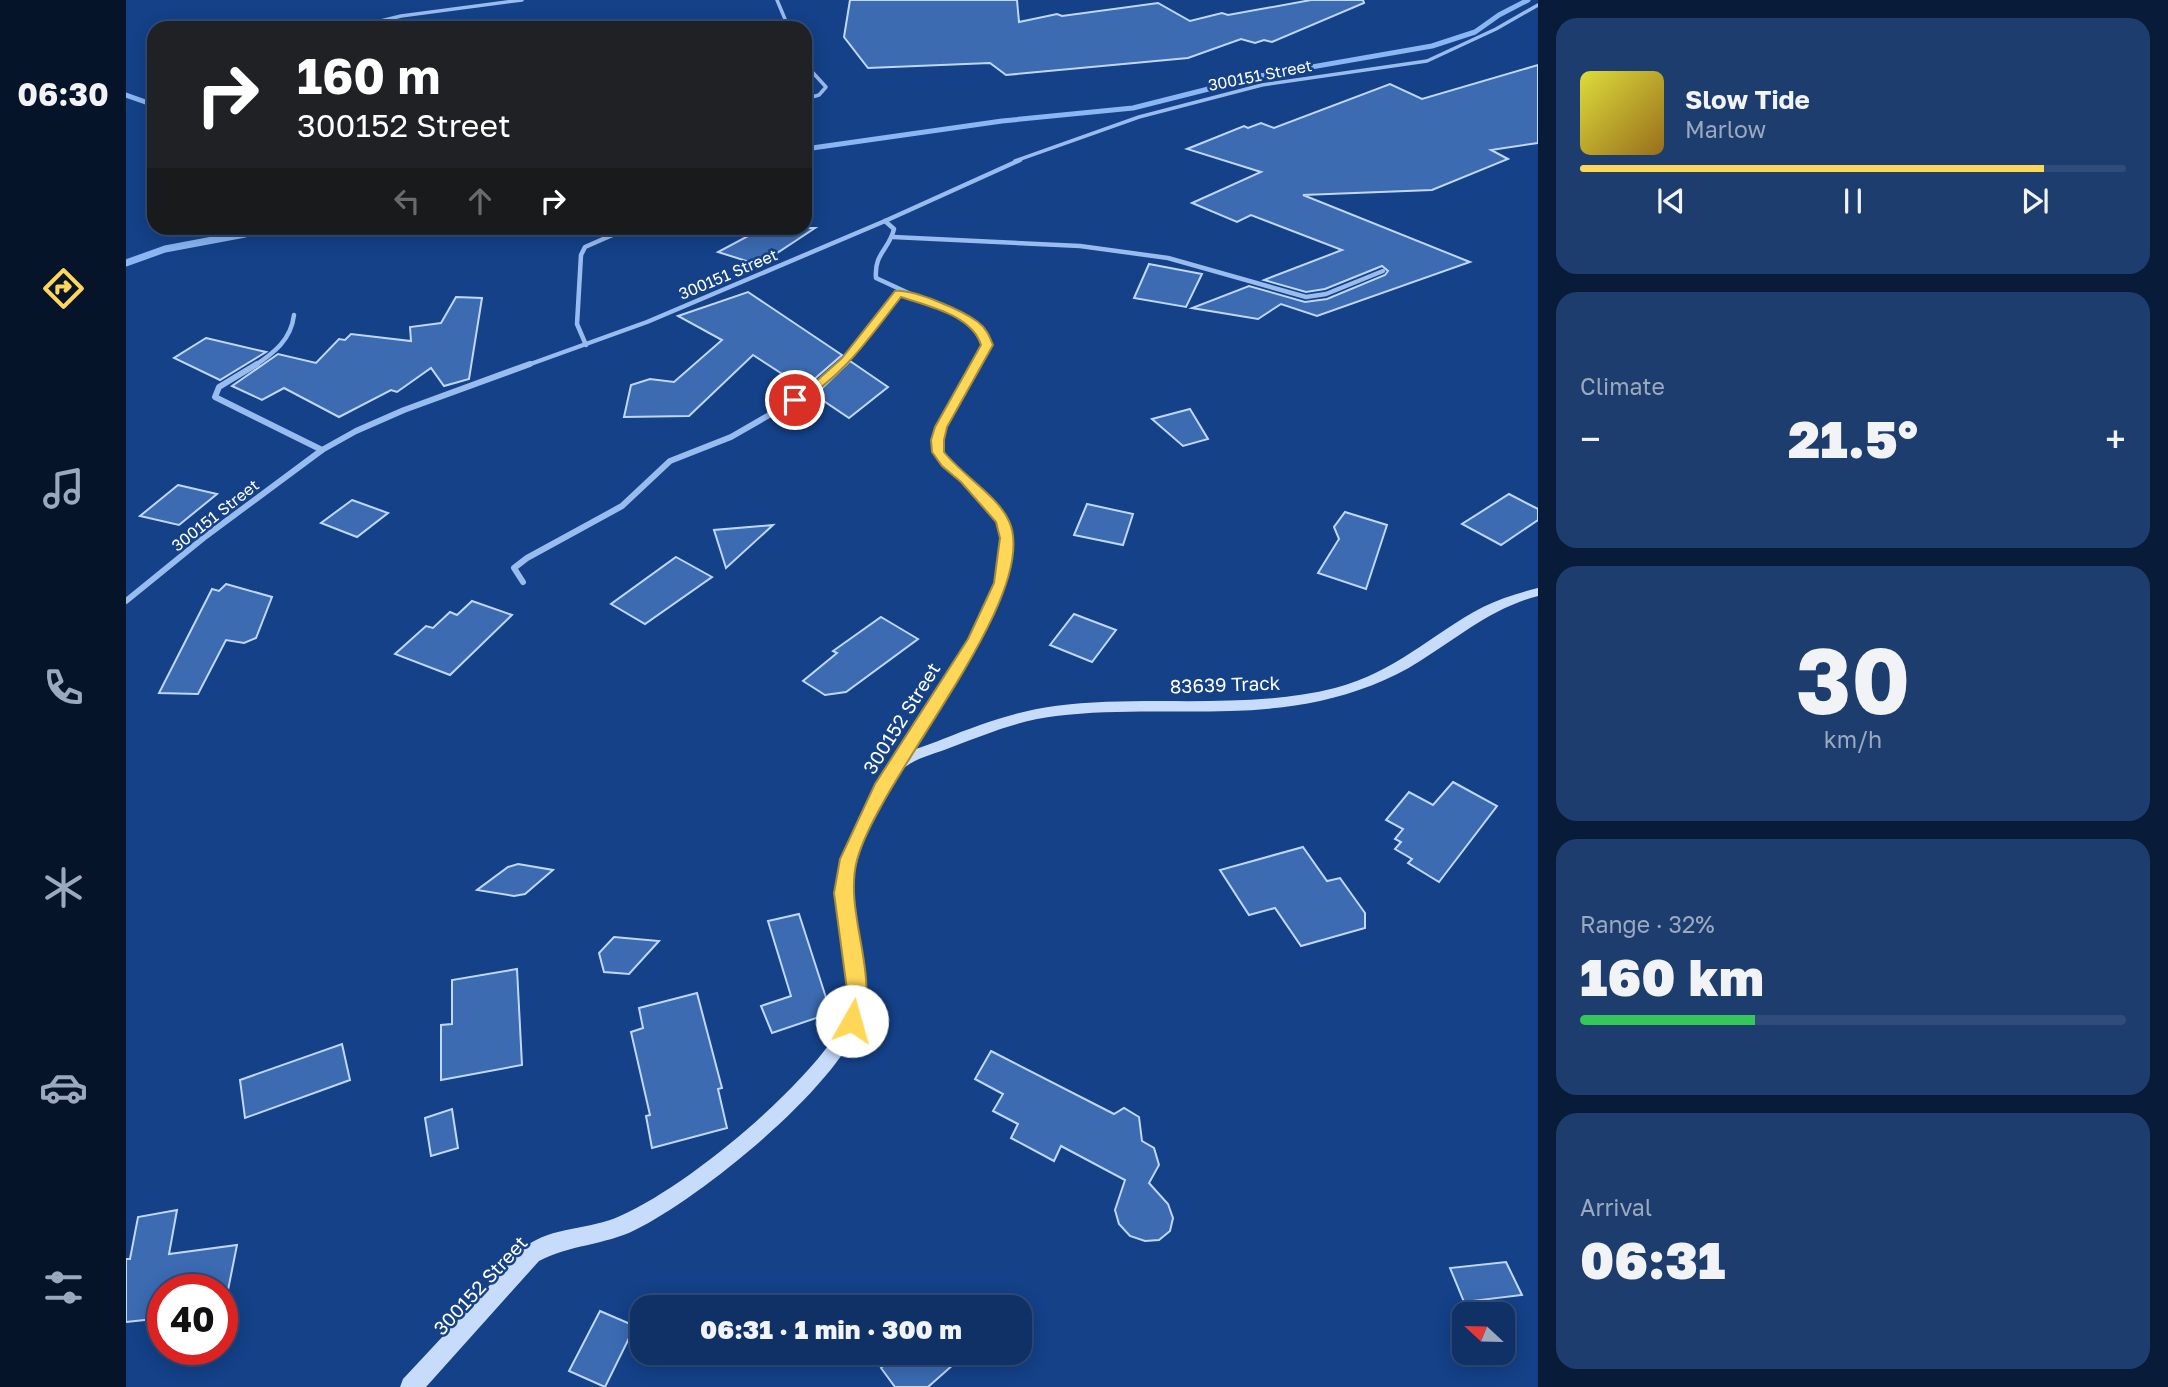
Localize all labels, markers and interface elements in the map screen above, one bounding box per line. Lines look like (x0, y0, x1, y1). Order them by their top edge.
text: 160 m (297, 46, 440, 105)
icon: right (182, 49, 273, 140)
street label: 300151 Street (1206, 55, 1314, 95)
text: 06:30 (17, 75, 109, 113)
text: Slow Tide (1685, 84, 1810, 115)
text: 300152 Street (297, 106, 511, 144)
text: Marlow (1685, 115, 1766, 143)
icon: left (388, 182, 426, 220)
icon: ahead (461, 182, 499, 220)
icon: right (534, 182, 572, 220)
icon: previous (1652, 182, 1690, 220)
icon: pause (1834, 182, 1872, 220)
icon: next (2016, 182, 2054, 220)
street label: 300151 Street (676, 244, 780, 304)
icon: directions (39, 264, 88, 313)
pin (765, 370, 825, 430)
text: Climate (1580, 372, 1665, 400)
icon: arrive (776, 381, 814, 419)
text: 21.5° (1788, 407, 1918, 469)
text: − (1580, 416, 1601, 461)
text: + (2105, 416, 2126, 461)
icon: music (39, 464, 88, 513)
street label: 300151 Street (167, 475, 263, 555)
text: 30 (1796, 625, 1910, 734)
street label: 300152 Street (858, 658, 944, 778)
icon: phone (39, 663, 88, 712)
street label: 83639 Track (1169, 671, 1281, 697)
text: km/h (1824, 725, 1882, 753)
icon: climate (39, 863, 88, 912)
text: Range · 32% (1580, 910, 1715, 938)
text: 160 km (1580, 945, 1764, 1007)
position arrow (815, 984, 889, 1058)
icon: car (39, 1063, 88, 1112)
text: Arrival (1580, 1193, 1652, 1221)
text: 06:31 (1580, 1228, 1726, 1290)
street label: 300152 Street (428, 1231, 532, 1339)
icon: filters (39, 1263, 88, 1312)
speed limit sign: 40 (147, 1274, 238, 1365)
north arrow (1452, 1302, 1516, 1365)
map controls (1452, 1302, 1515, 1365)
text: 06:31 · 1 min · 300 m (700, 1314, 962, 1345)

